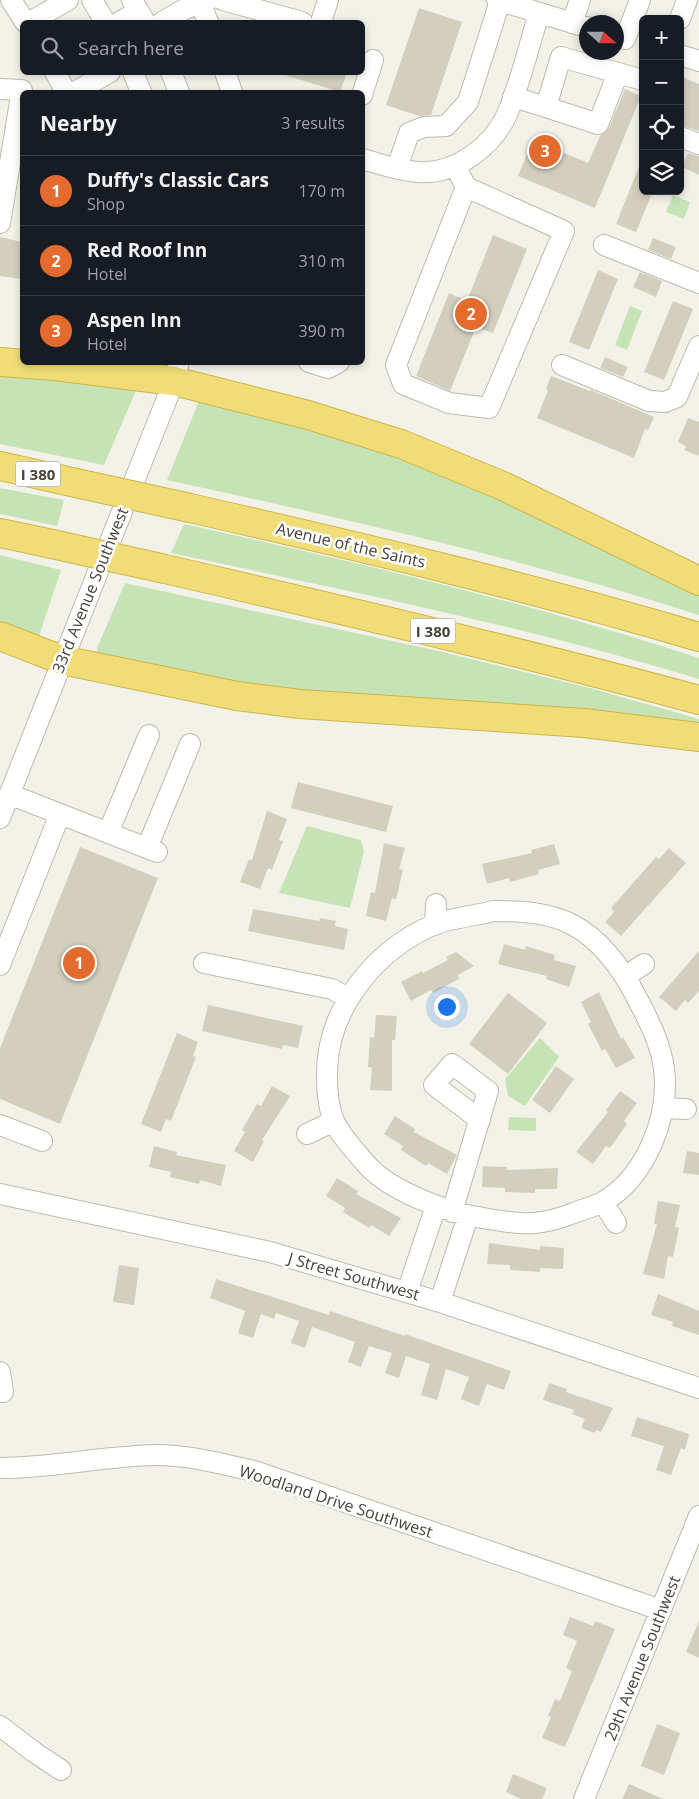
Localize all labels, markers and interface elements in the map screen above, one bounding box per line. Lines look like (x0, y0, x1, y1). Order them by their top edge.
north arrow (579, 15, 624, 60)
map controls (639, 15, 684, 195)
button: + (639, 15, 684, 60)
search box (20, 20, 365, 75)
icon: search (38, 34, 66, 62)
text: Search here (78, 35, 184, 61)
button: − (639, 60, 684, 105)
button: locate (639, 105, 684, 150)
text: Nearby (40, 109, 117, 137)
text: 3 results (281, 112, 345, 134)
pin: 3 (529, 132, 561, 170)
button: layers (639, 150, 684, 195)
text: Duffy's Classic Cars (87, 167, 269, 193)
text: 1 (51, 180, 61, 202)
text: 170 m (299, 180, 345, 202)
text: Shop (87, 193, 125, 215)
text: Red Roof Inn (87, 237, 207, 263)
text: 2 (51, 250, 61, 272)
text: 310 m (299, 250, 345, 272)
text: Hotel (87, 263, 127, 285)
pin: 2 (455, 295, 487, 333)
text: Aspen Inn (87, 307, 182, 333)
text: 3 (51, 320, 61, 342)
text: 390 m (299, 320, 345, 342)
text: Hotel (87, 333, 127, 355)
road number: I 380 (15, 462, 60, 486)
street label: 33rd Avenue Southwest (47, 504, 133, 676)
street label: Avenue of the Saints (274, 517, 428, 573)
road number: I 380 (410, 618, 456, 644)
pin: 1 (63, 944, 95, 982)
your location (434, 994, 460, 1020)
street label: J Street Southwest (284, 1246, 423, 1305)
street label: Woodland Drive Southwest (236, 1459, 436, 1543)
street label: 29th Avenue Southwest (599, 1572, 685, 1744)

